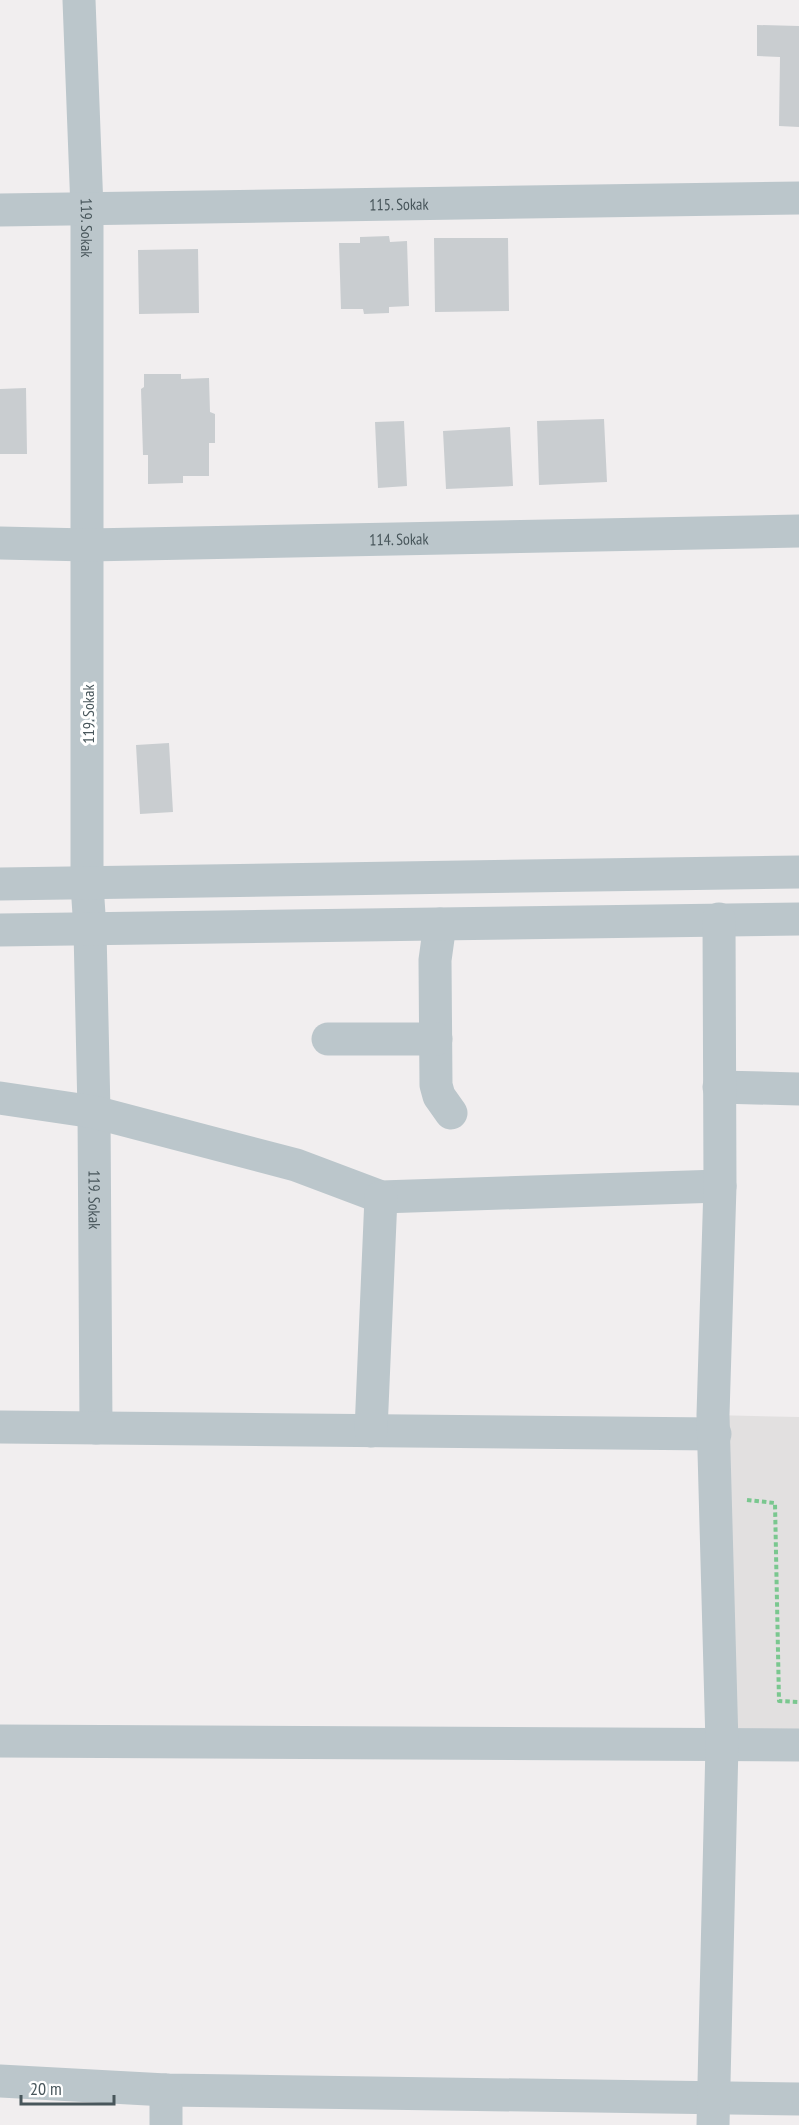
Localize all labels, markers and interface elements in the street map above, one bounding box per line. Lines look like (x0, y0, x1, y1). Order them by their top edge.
street label: 115. Sokak (369, 194, 430, 214)
street label: 119. Sokak (77, 198, 97, 258)
street label: 114. Sokak (369, 528, 430, 549)
street label: 119. Sokak (78, 684, 98, 744)
street label: 119. Sokak (84, 1170, 105, 1230)
scale bar (21, 2068, 114, 2106)
text: 20 m (30, 2077, 62, 2100)

